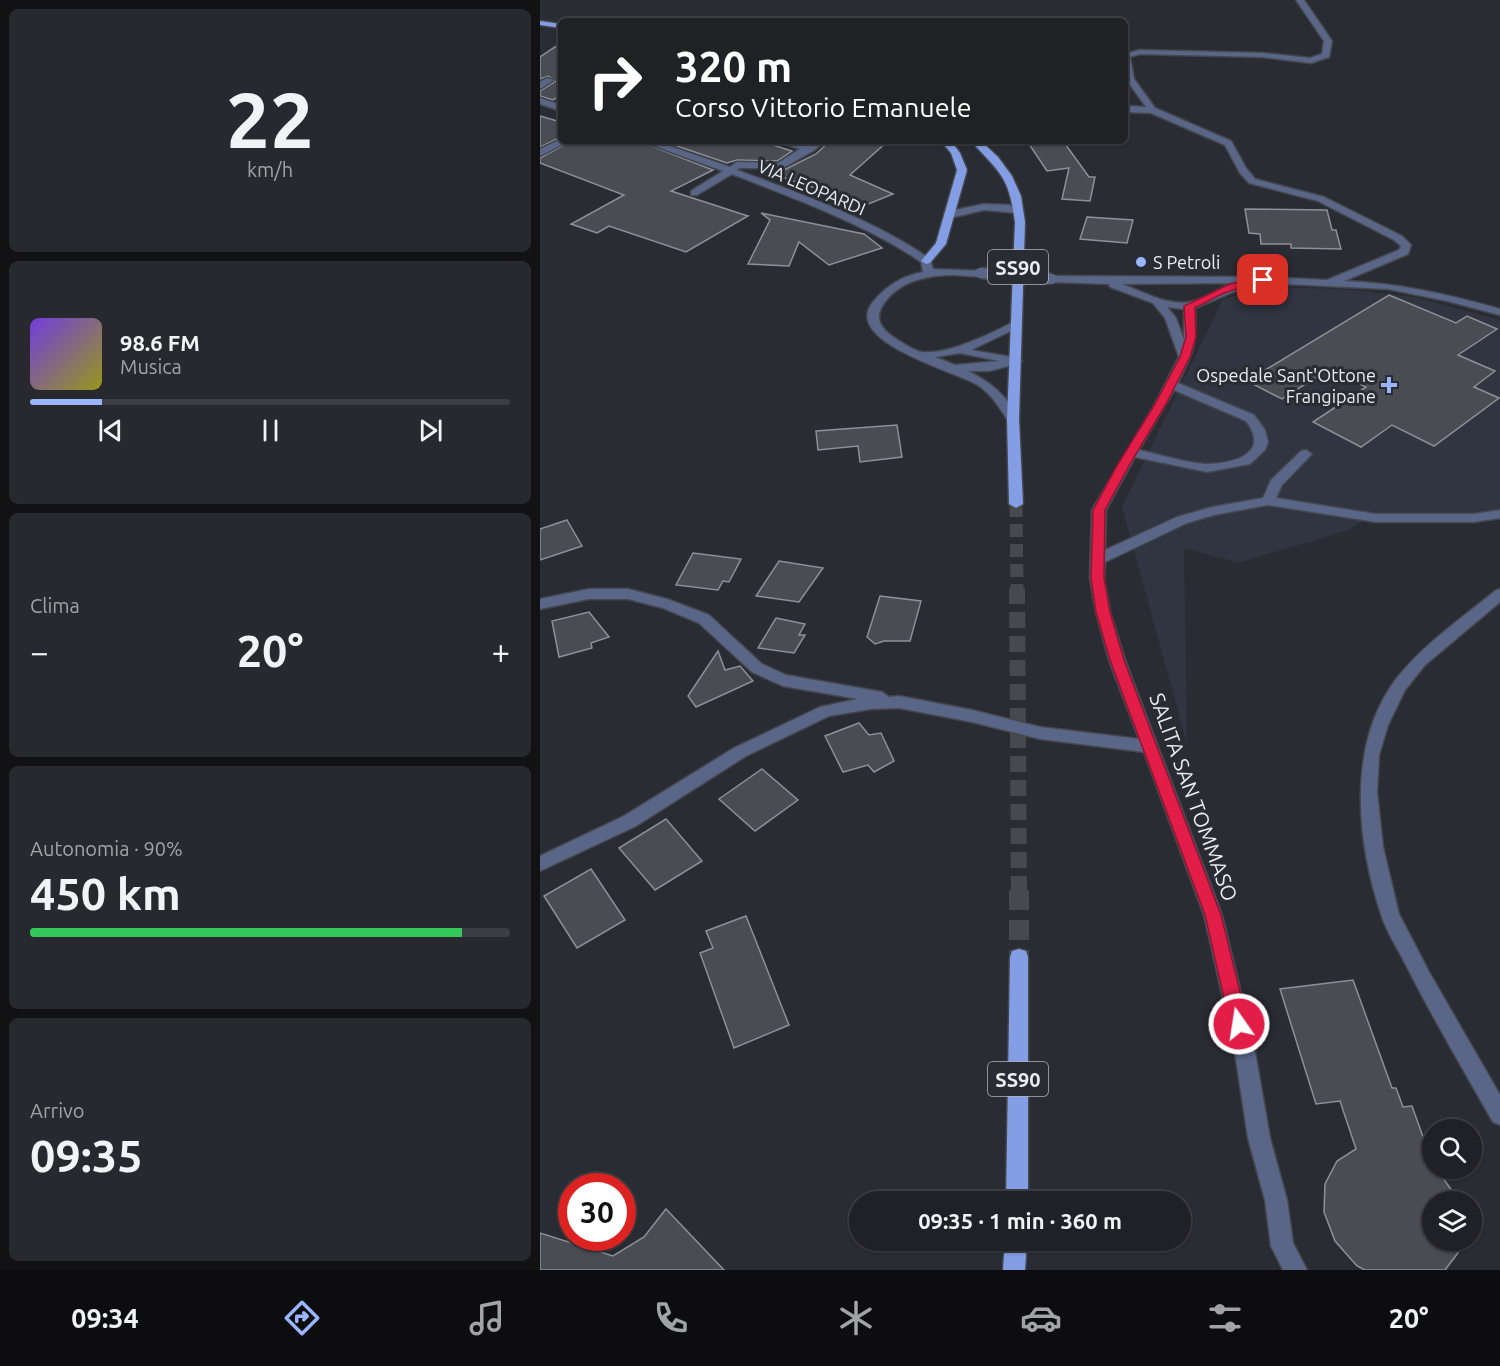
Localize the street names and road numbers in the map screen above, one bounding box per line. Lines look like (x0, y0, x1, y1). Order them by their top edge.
street label: VIA LEOPARDI (755, 155, 869, 219)
road number: SS90 (988, 250, 1048, 284)
street label: SALITA SAN TOMMASO (1145, 690, 1243, 904)
road number: SS90 (988, 1062, 1048, 1096)

